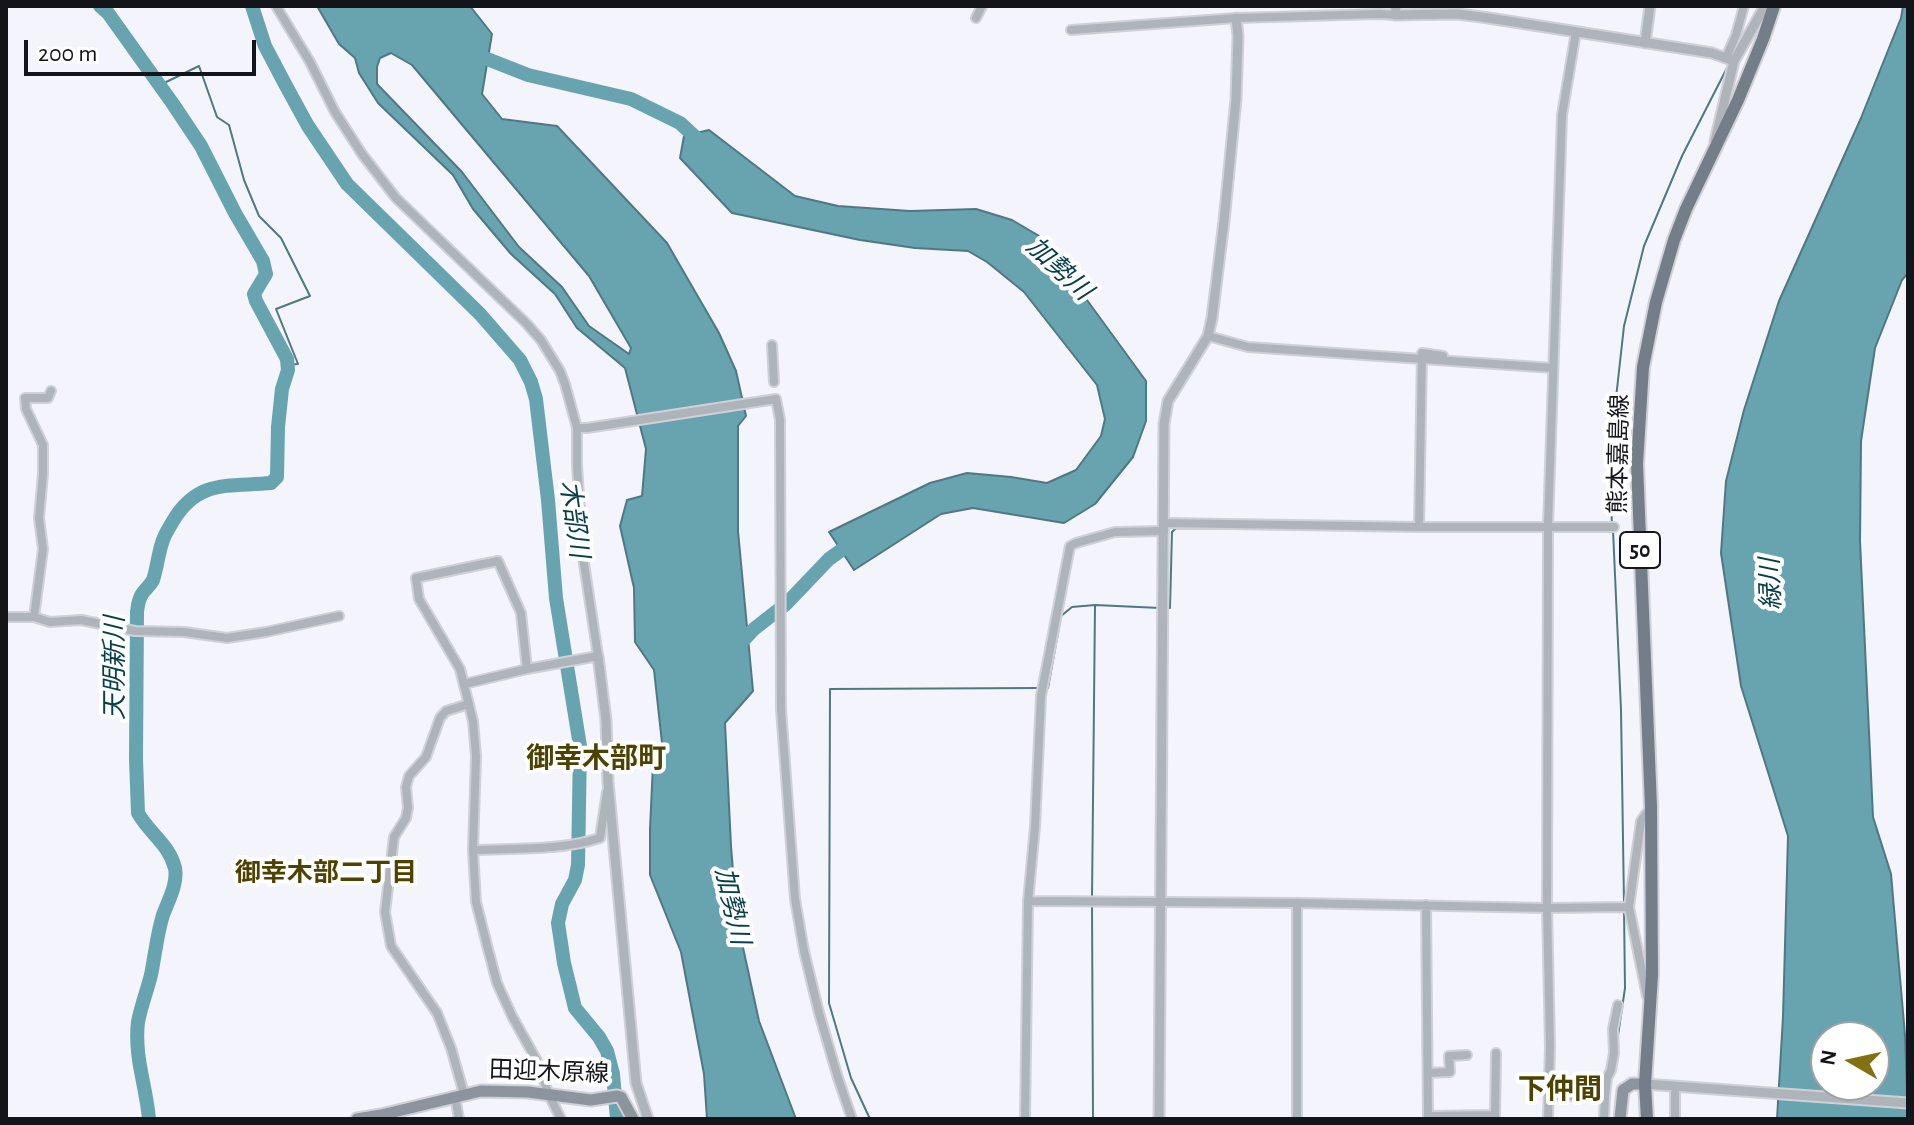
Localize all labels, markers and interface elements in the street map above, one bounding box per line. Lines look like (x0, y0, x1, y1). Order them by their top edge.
scale bar (28, 24, 260, 74)
text: 200 m (38, 42, 97, 66)
water label: 加勢川 (1020, 231, 1098, 307)
street label: 熊本嘉島線 (1604, 394, 1634, 514)
water label: 木部川 (553, 478, 595, 560)
road number: 50 (1620, 532, 1660, 568)
water label: 緑川 (1755, 557, 1787, 611)
water label: 天明新川 (99, 616, 131, 720)
district label: 御幸木部町 (526, 742, 666, 776)
district label: 御幸木部二丁目 (235, 857, 417, 889)
water label: 加勢川 (708, 864, 756, 948)
north arrow (1810, 1021, 1890, 1101)
text: N (1816, 1048, 1840, 1067)
street label: 田迎木原線 (489, 1056, 609, 1088)
district label: 下仲間 (1518, 1073, 1602, 1107)

